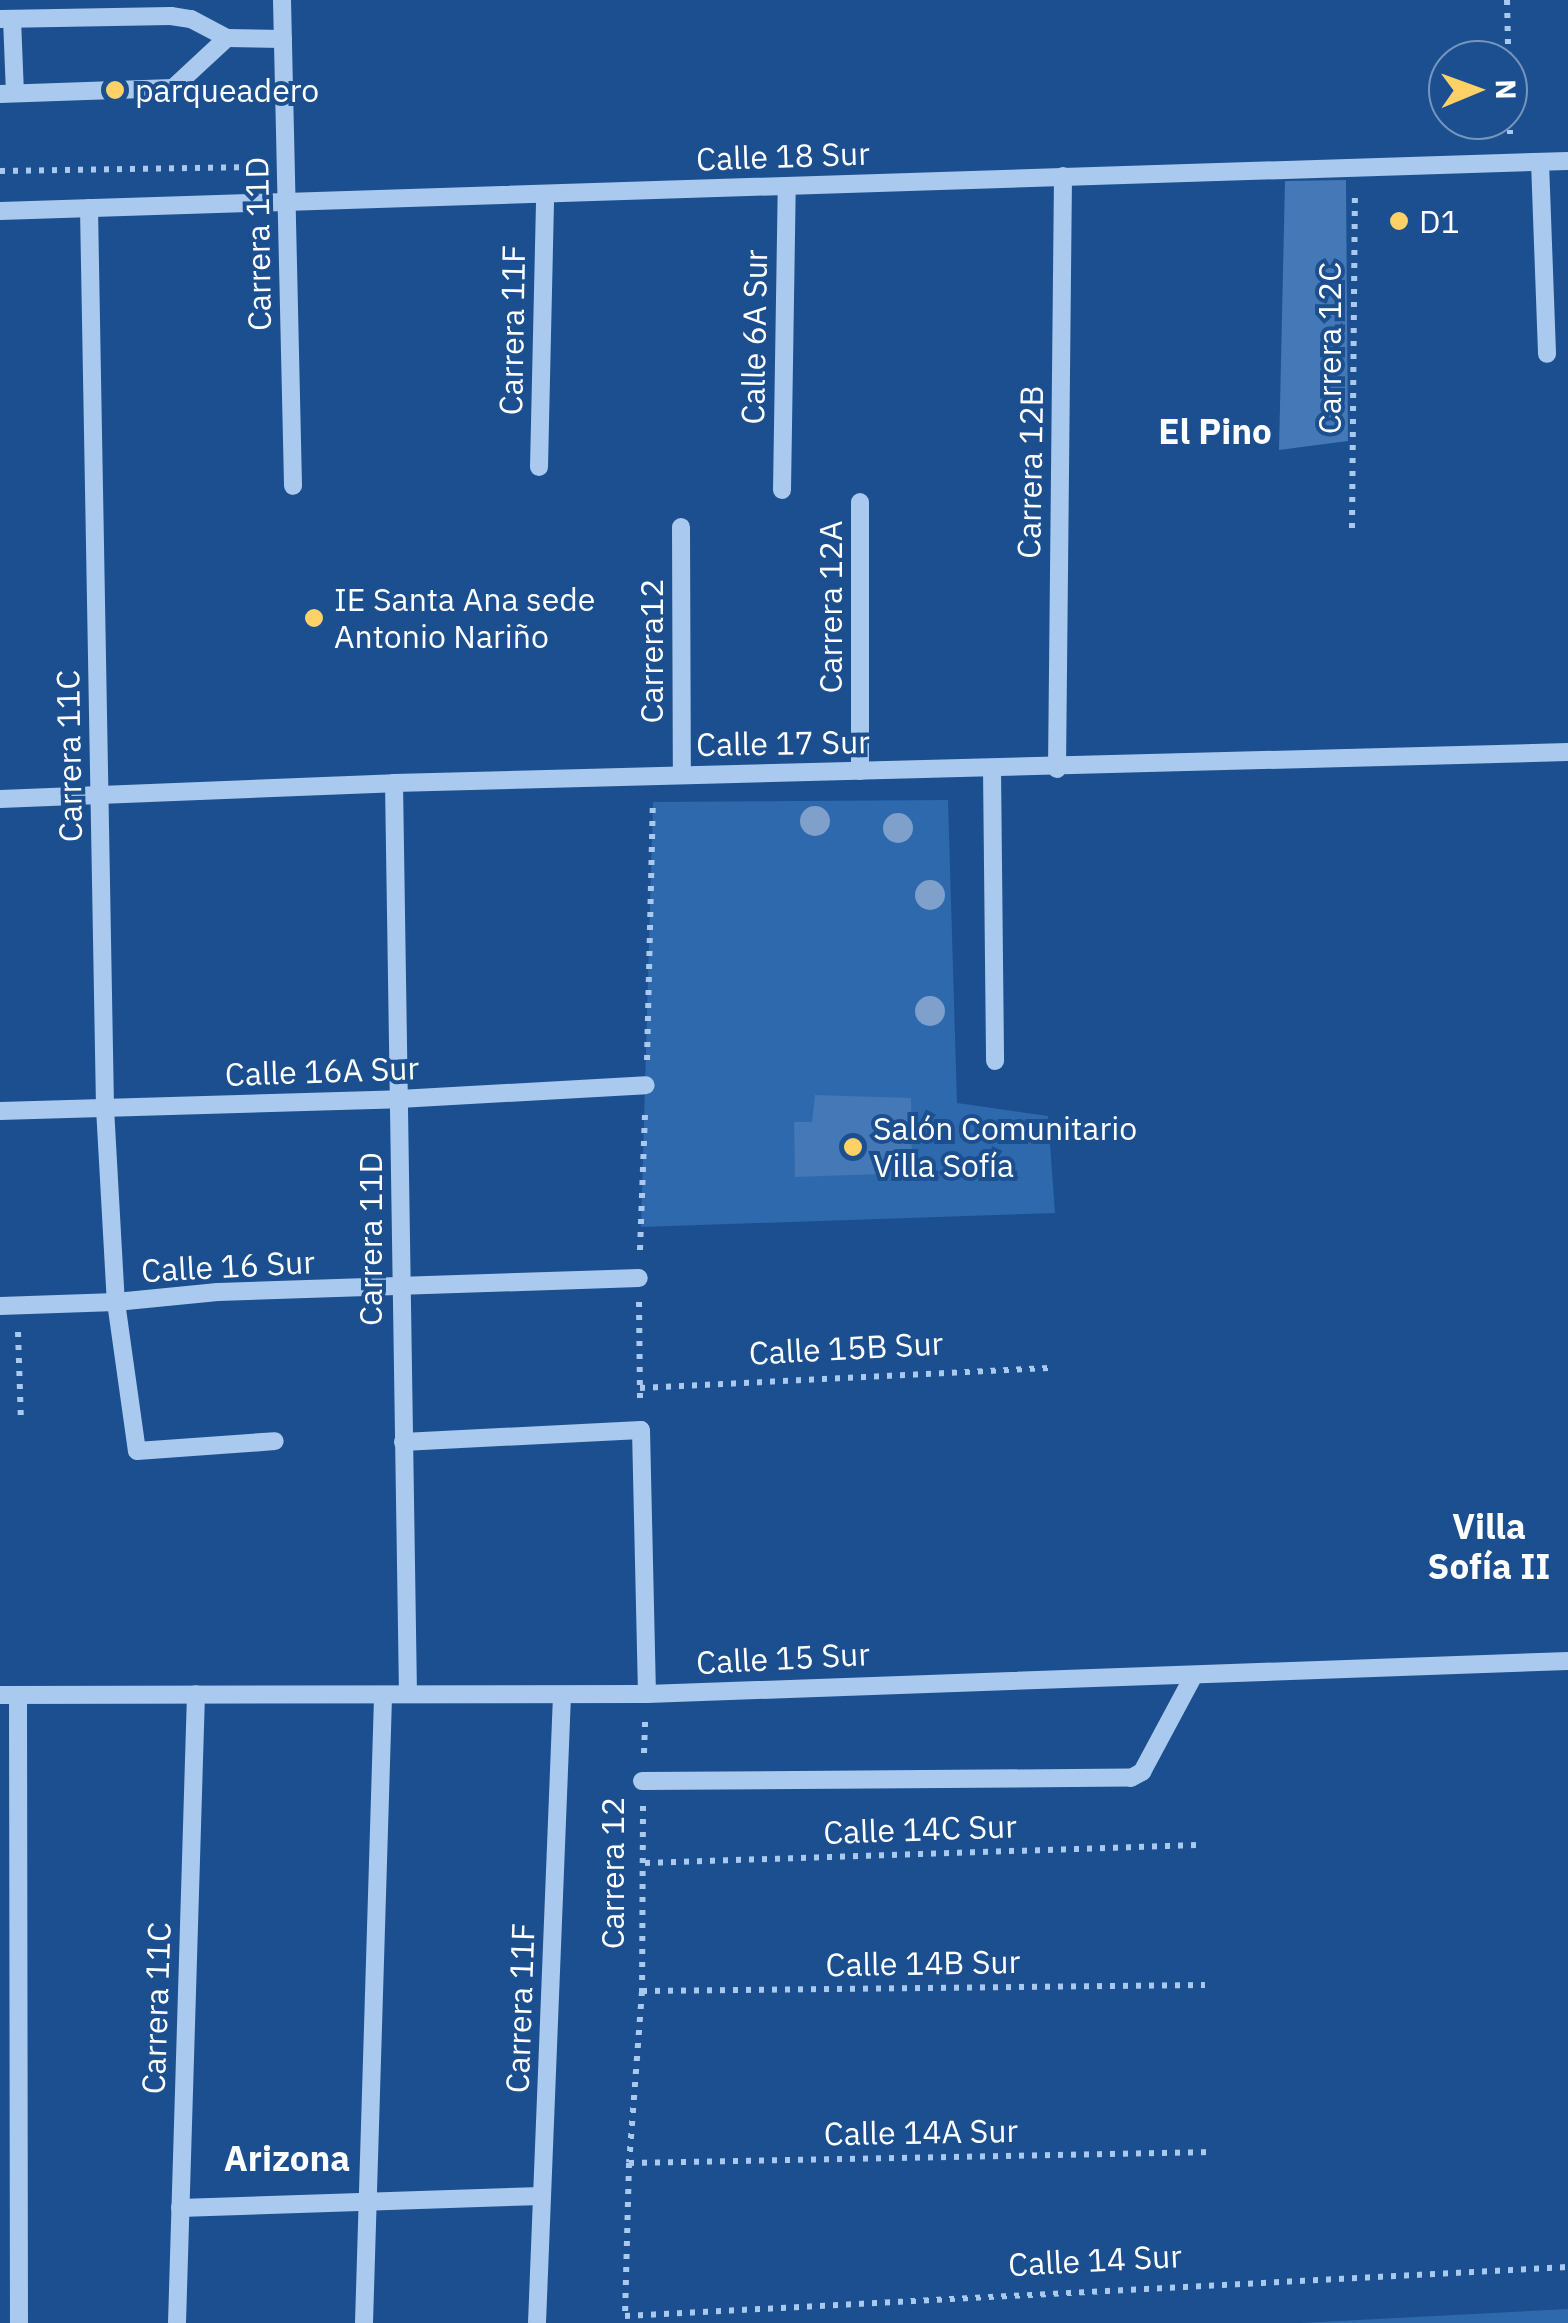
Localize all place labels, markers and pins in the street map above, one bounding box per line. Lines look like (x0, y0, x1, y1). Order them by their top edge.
place label: parqueadero (135, 71, 319, 109)
marker: parqueadero (104, 79, 126, 101)
place label: D1 (1419, 202, 1460, 240)
marker: D1 (1388, 210, 1410, 232)
place label: IE Santa Ana sede Antonio Nariño (334, 581, 595, 656)
marker: IE Santa Ana sede Antonio Nariño (303, 607, 325, 629)
place label: Salón Comunitario Villa Sofía (873, 1110, 1137, 1185)
marker: Salón Comunitario Villa Sofía (842, 1136, 864, 1158)

